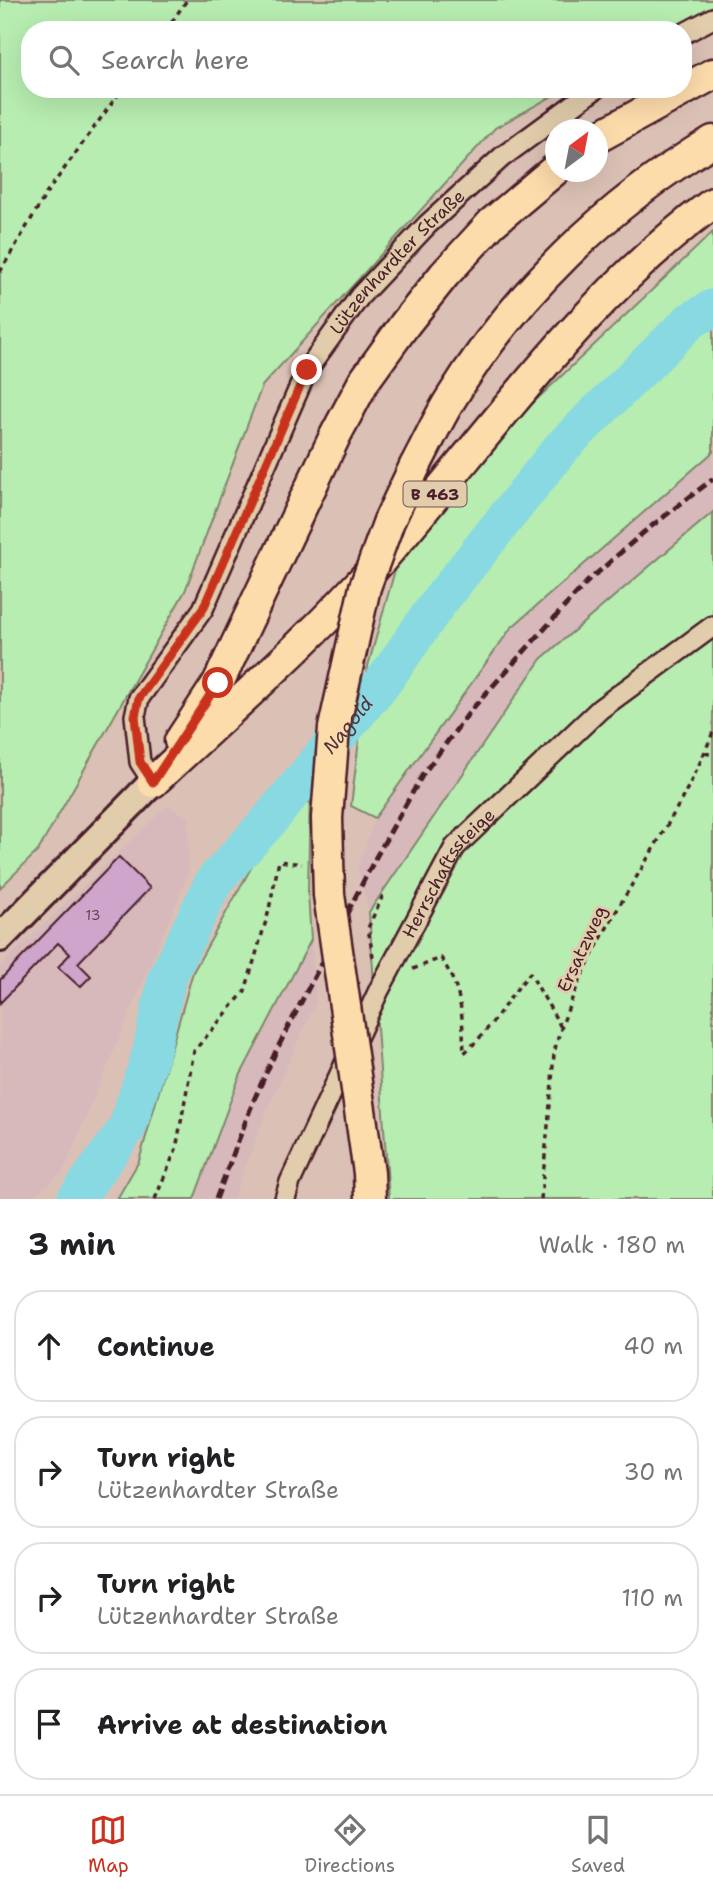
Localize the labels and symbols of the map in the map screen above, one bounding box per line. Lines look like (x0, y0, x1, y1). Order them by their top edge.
north arrow (545, 119, 608, 182)
street label: Lützenhardter Straße (324, 184, 470, 339)
route end (291, 354, 322, 385)
road number: B 463 (404, 481, 466, 506)
route start (202, 667, 233, 698)
water label: Nagold (317, 691, 378, 759)
street label: Herrschaftssteige (397, 803, 500, 942)
street label: Ersatzweg (552, 902, 612, 996)
house number: 13 (86, 906, 100, 924)

